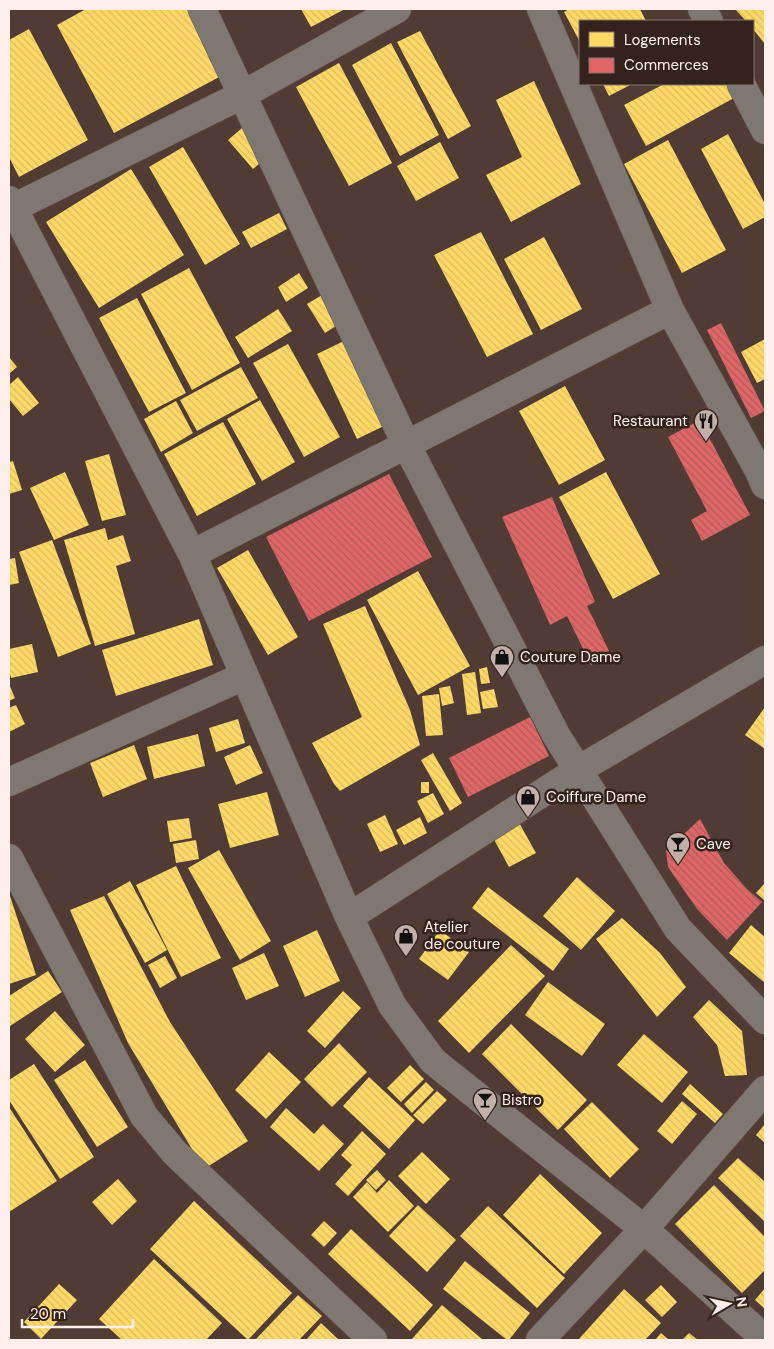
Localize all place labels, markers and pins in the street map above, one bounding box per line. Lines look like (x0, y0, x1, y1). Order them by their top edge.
restaurant icon: Restaurant (693, 408, 719, 442)
place label: Restaurant (613, 411, 688, 431)
shop icon: Couture Dame (489, 644, 515, 678)
place label: Couture Dame (520, 647, 621, 667)
shop icon: Coiffure Dame (515, 784, 541, 818)
place label: Coiffure Dame (546, 787, 646, 807)
bar icon: Cave (665, 831, 691, 865)
place label: Cave (696, 834, 731, 854)
place label: Atelier de couture (424, 917, 500, 954)
shop icon: Atelier de couture (393, 923, 419, 957)
bar icon: Bistro (472, 1087, 498, 1121)
place label: Bistro (502, 1090, 542, 1110)

